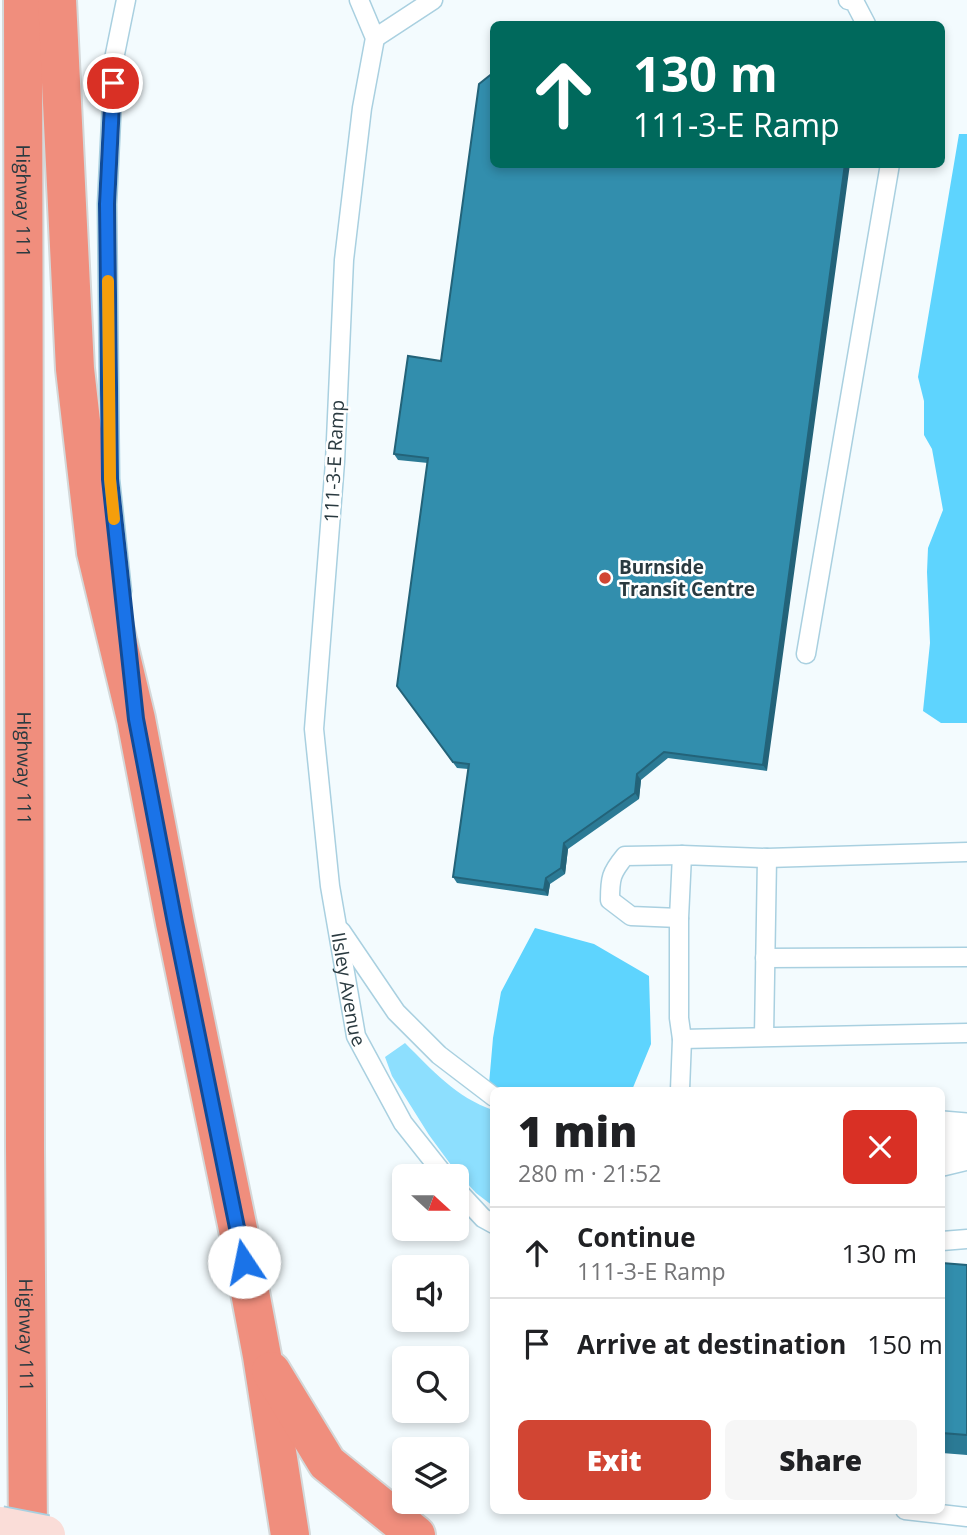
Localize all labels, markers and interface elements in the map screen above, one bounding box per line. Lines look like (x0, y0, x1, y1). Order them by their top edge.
text: 130 m (633, 40, 778, 106)
icon: ahead (518, 49, 609, 140)
pin (83, 53, 143, 113)
icon: arrive (94, 64, 132, 102)
text: 111-3-E Ramp (633, 103, 840, 146)
street label: Highway 111 (10, 144, 36, 258)
street label: 111-3-E Ramp (318, 399, 350, 523)
place label: Burnside Transit Centre (619, 554, 755, 602)
marker: Burnside Transit Centre (597, 570, 613, 586)
street label: Highway 111 (11, 711, 37, 825)
street label: Ilsley Avenue (325, 930, 372, 1051)
text: 1 min (518, 1102, 637, 1159)
button: close (843, 1110, 917, 1184)
text: 280 m · 21:52 (518, 1157, 661, 1189)
north arrow (392, 1164, 469, 1241)
map controls (392, 1164, 469, 1514)
text: Continue (577, 1219, 696, 1255)
position arrow (207, 1225, 281, 1299)
icon: ahead (518, 1234, 556, 1272)
text: 130 m (842, 1235, 917, 1271)
button: sound (392, 1255, 469, 1332)
text: 111-3-E Ramp (577, 1255, 726, 1287)
street label: Highway 111 (13, 1278, 40, 1392)
icon: arrive (518, 1325, 556, 1363)
text: Arrive at destination (577, 1326, 846, 1362)
text: 150 m (867, 1326, 943, 1362)
button: search (392, 1346, 469, 1423)
button: Exit (518, 1420, 711, 1500)
button: Share (725, 1420, 917, 1500)
button: layers (392, 1437, 469, 1514)

